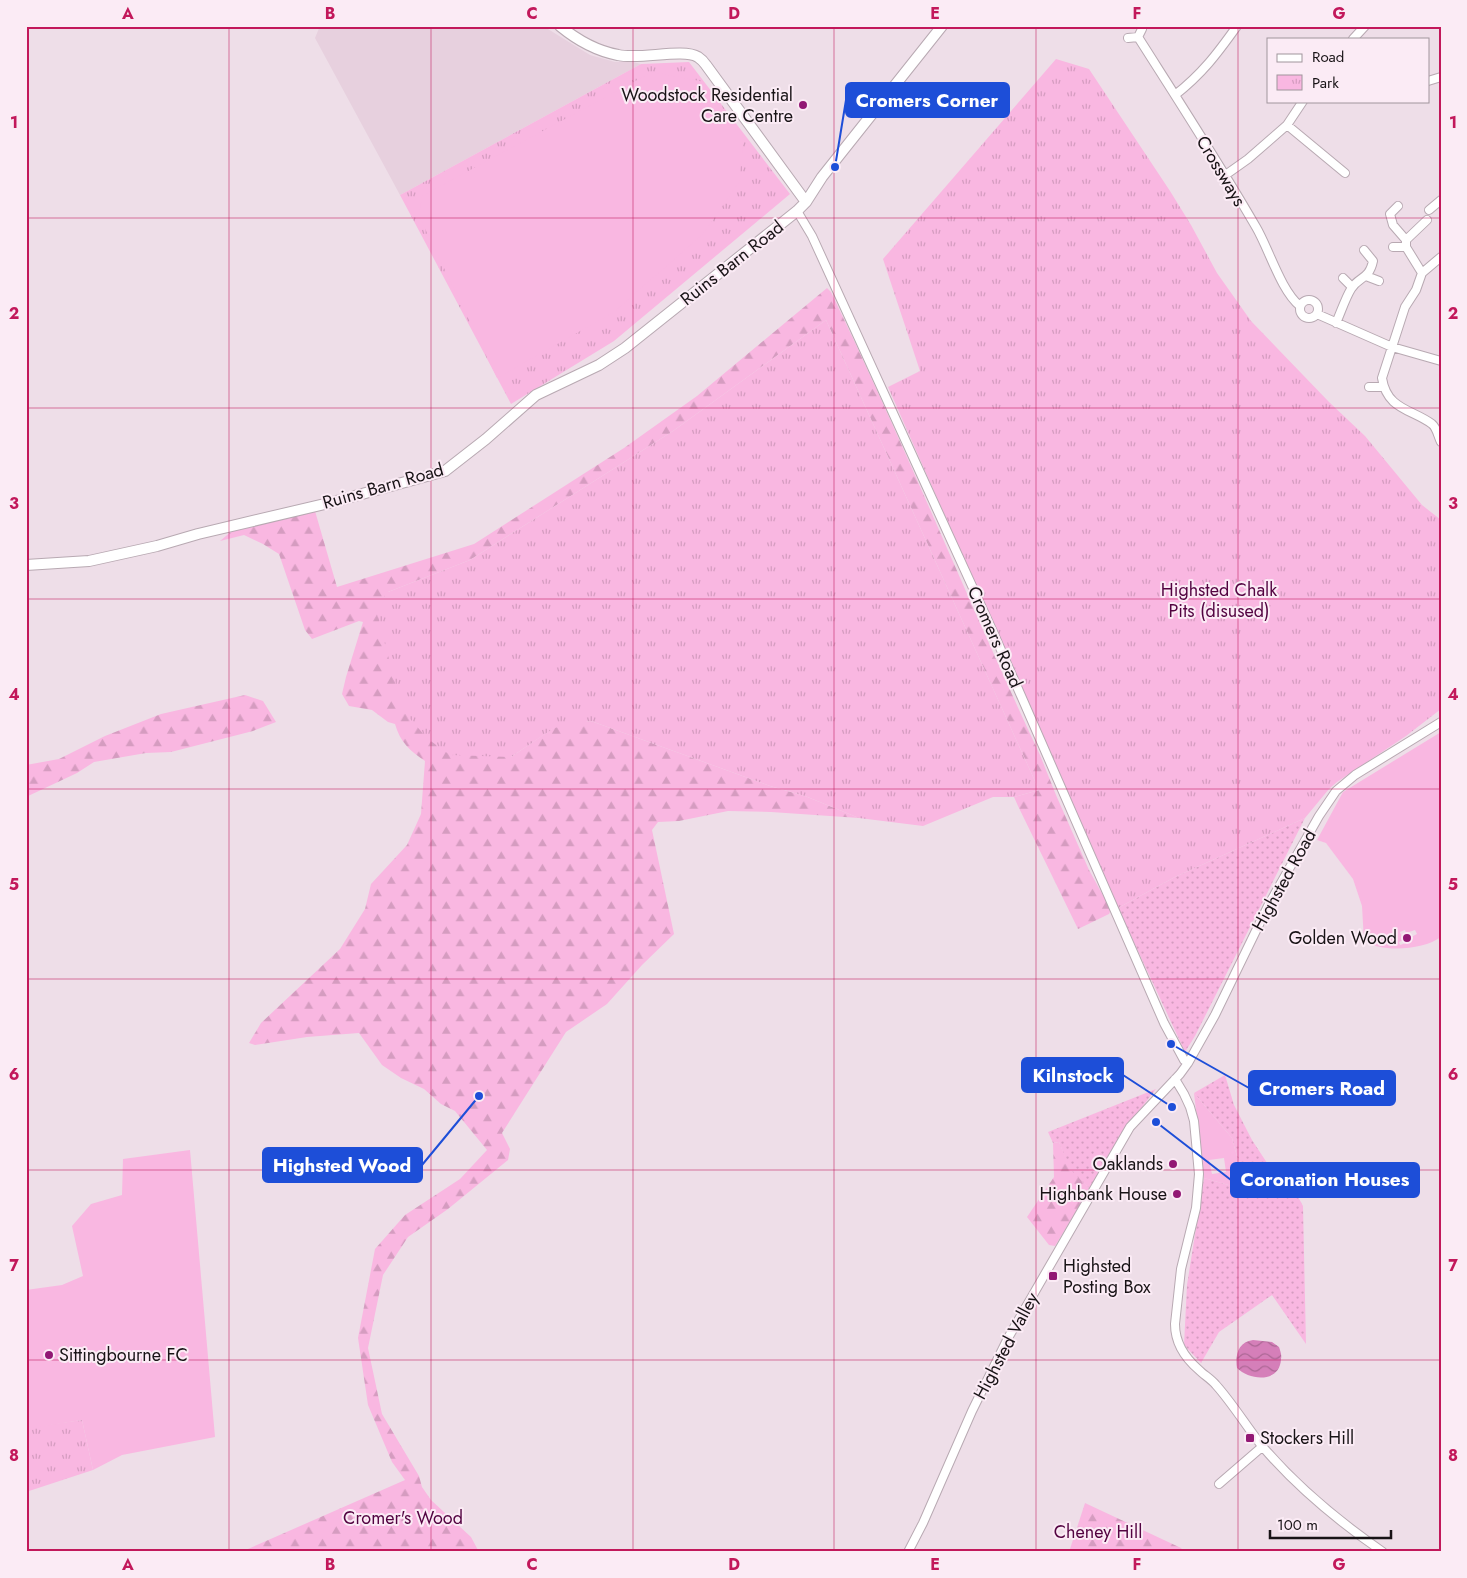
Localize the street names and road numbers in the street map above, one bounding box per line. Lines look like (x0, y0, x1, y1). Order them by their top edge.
street label: Crossways (1190, 131, 1252, 211)
street label: Ruins Barn Road (675, 214, 789, 312)
street label: Ruins Barn Road (319, 456, 447, 516)
street label: Cromers Road (961, 582, 1029, 692)
street label: Highsted Road (1245, 824, 1323, 936)
street label: Highsted Valley (967, 1288, 1045, 1404)

